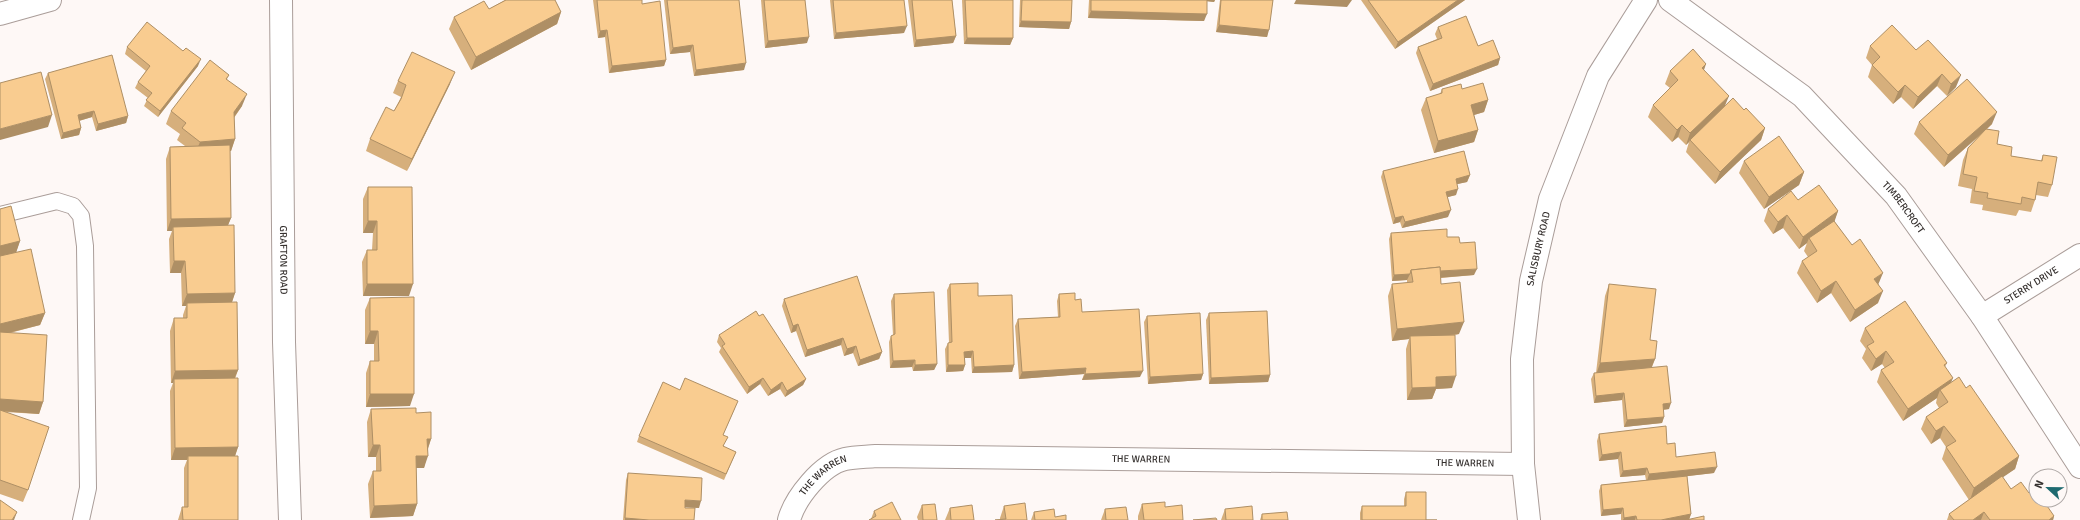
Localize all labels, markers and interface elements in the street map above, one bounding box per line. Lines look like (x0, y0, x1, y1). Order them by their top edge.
street label: TIMBERCROFT (1880, 179, 1927, 236)
street label: SALISBURY ROAD (1524, 210, 1553, 287)
street label: GRAFTON ROAD (277, 225, 290, 295)
street label: STERRY DRIVE (2002, 264, 2061, 307)
street label: THE WARREN (797, 453, 848, 498)
street label: THE WARREN (1112, 453, 1170, 466)
street label: THE WARREN (1436, 457, 1494, 470)
north arrow (2028, 468, 2068, 508)
text: N (2032, 478, 2047, 490)

